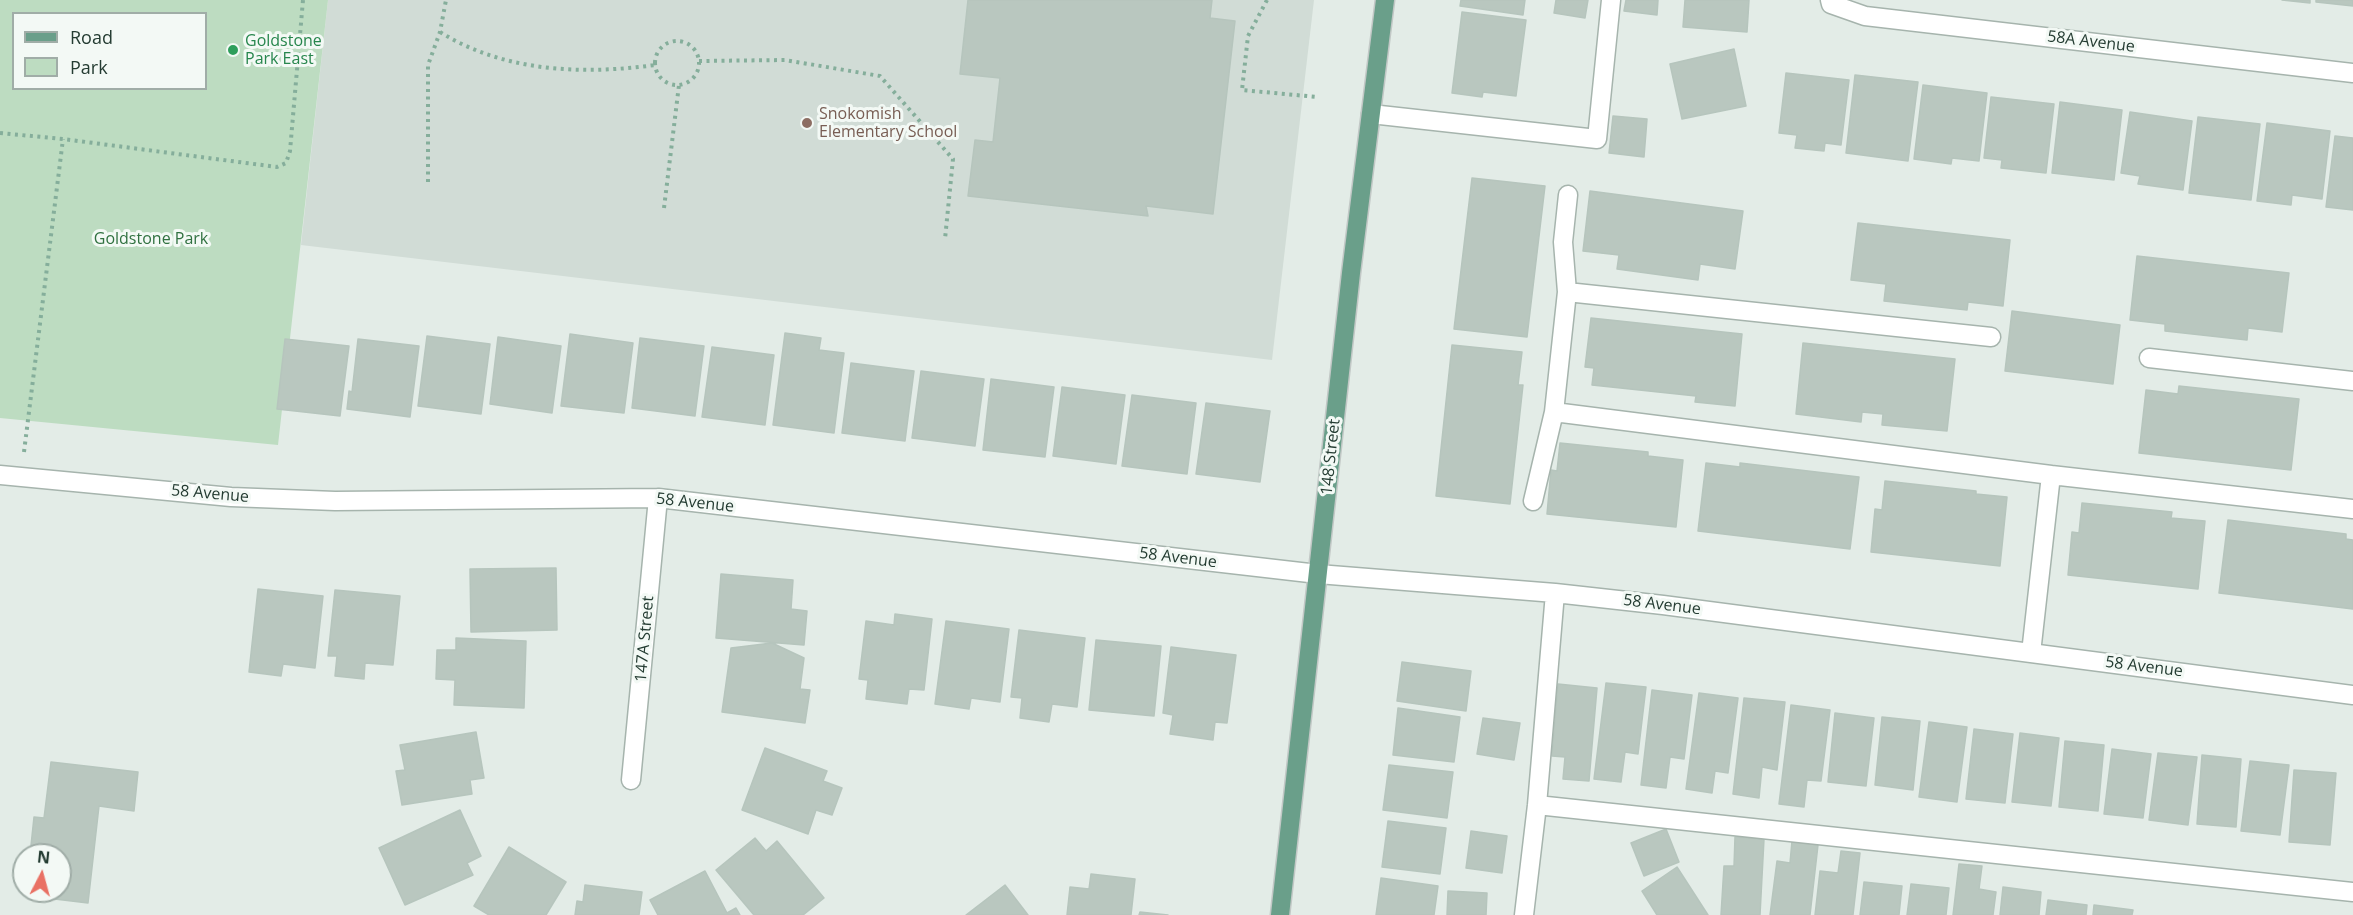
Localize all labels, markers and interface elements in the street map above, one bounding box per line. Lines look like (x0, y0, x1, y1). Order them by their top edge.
legend (12, 12, 207, 90)
text: Road (70, 25, 113, 49)
street label: 58A Avenue (2046, 27, 2136, 57)
place label: Goldstone Park East (245, 31, 322, 69)
marker: Goldstone Park East (226, 43, 240, 57)
text: Park (70, 55, 108, 79)
place label: Snokomish Elementary School (819, 104, 957, 142)
marker: Snokomish Elementary School (800, 116, 814, 130)
park label: Goldstone Park (94, 229, 208, 249)
street label: 148 Street (1317, 418, 1345, 496)
street label: 58 Avenue (170, 481, 250, 507)
street label: 58 Avenue (655, 489, 735, 517)
street label: 58 Avenue (1138, 544, 1218, 572)
street label: 58 Avenue (1622, 591, 1702, 619)
street label: 147A Street (632, 595, 658, 683)
street label: 58 Avenue (2104, 653, 2184, 681)
north arrow (12, 843, 72, 903)
text: N (36, 845, 51, 869)

